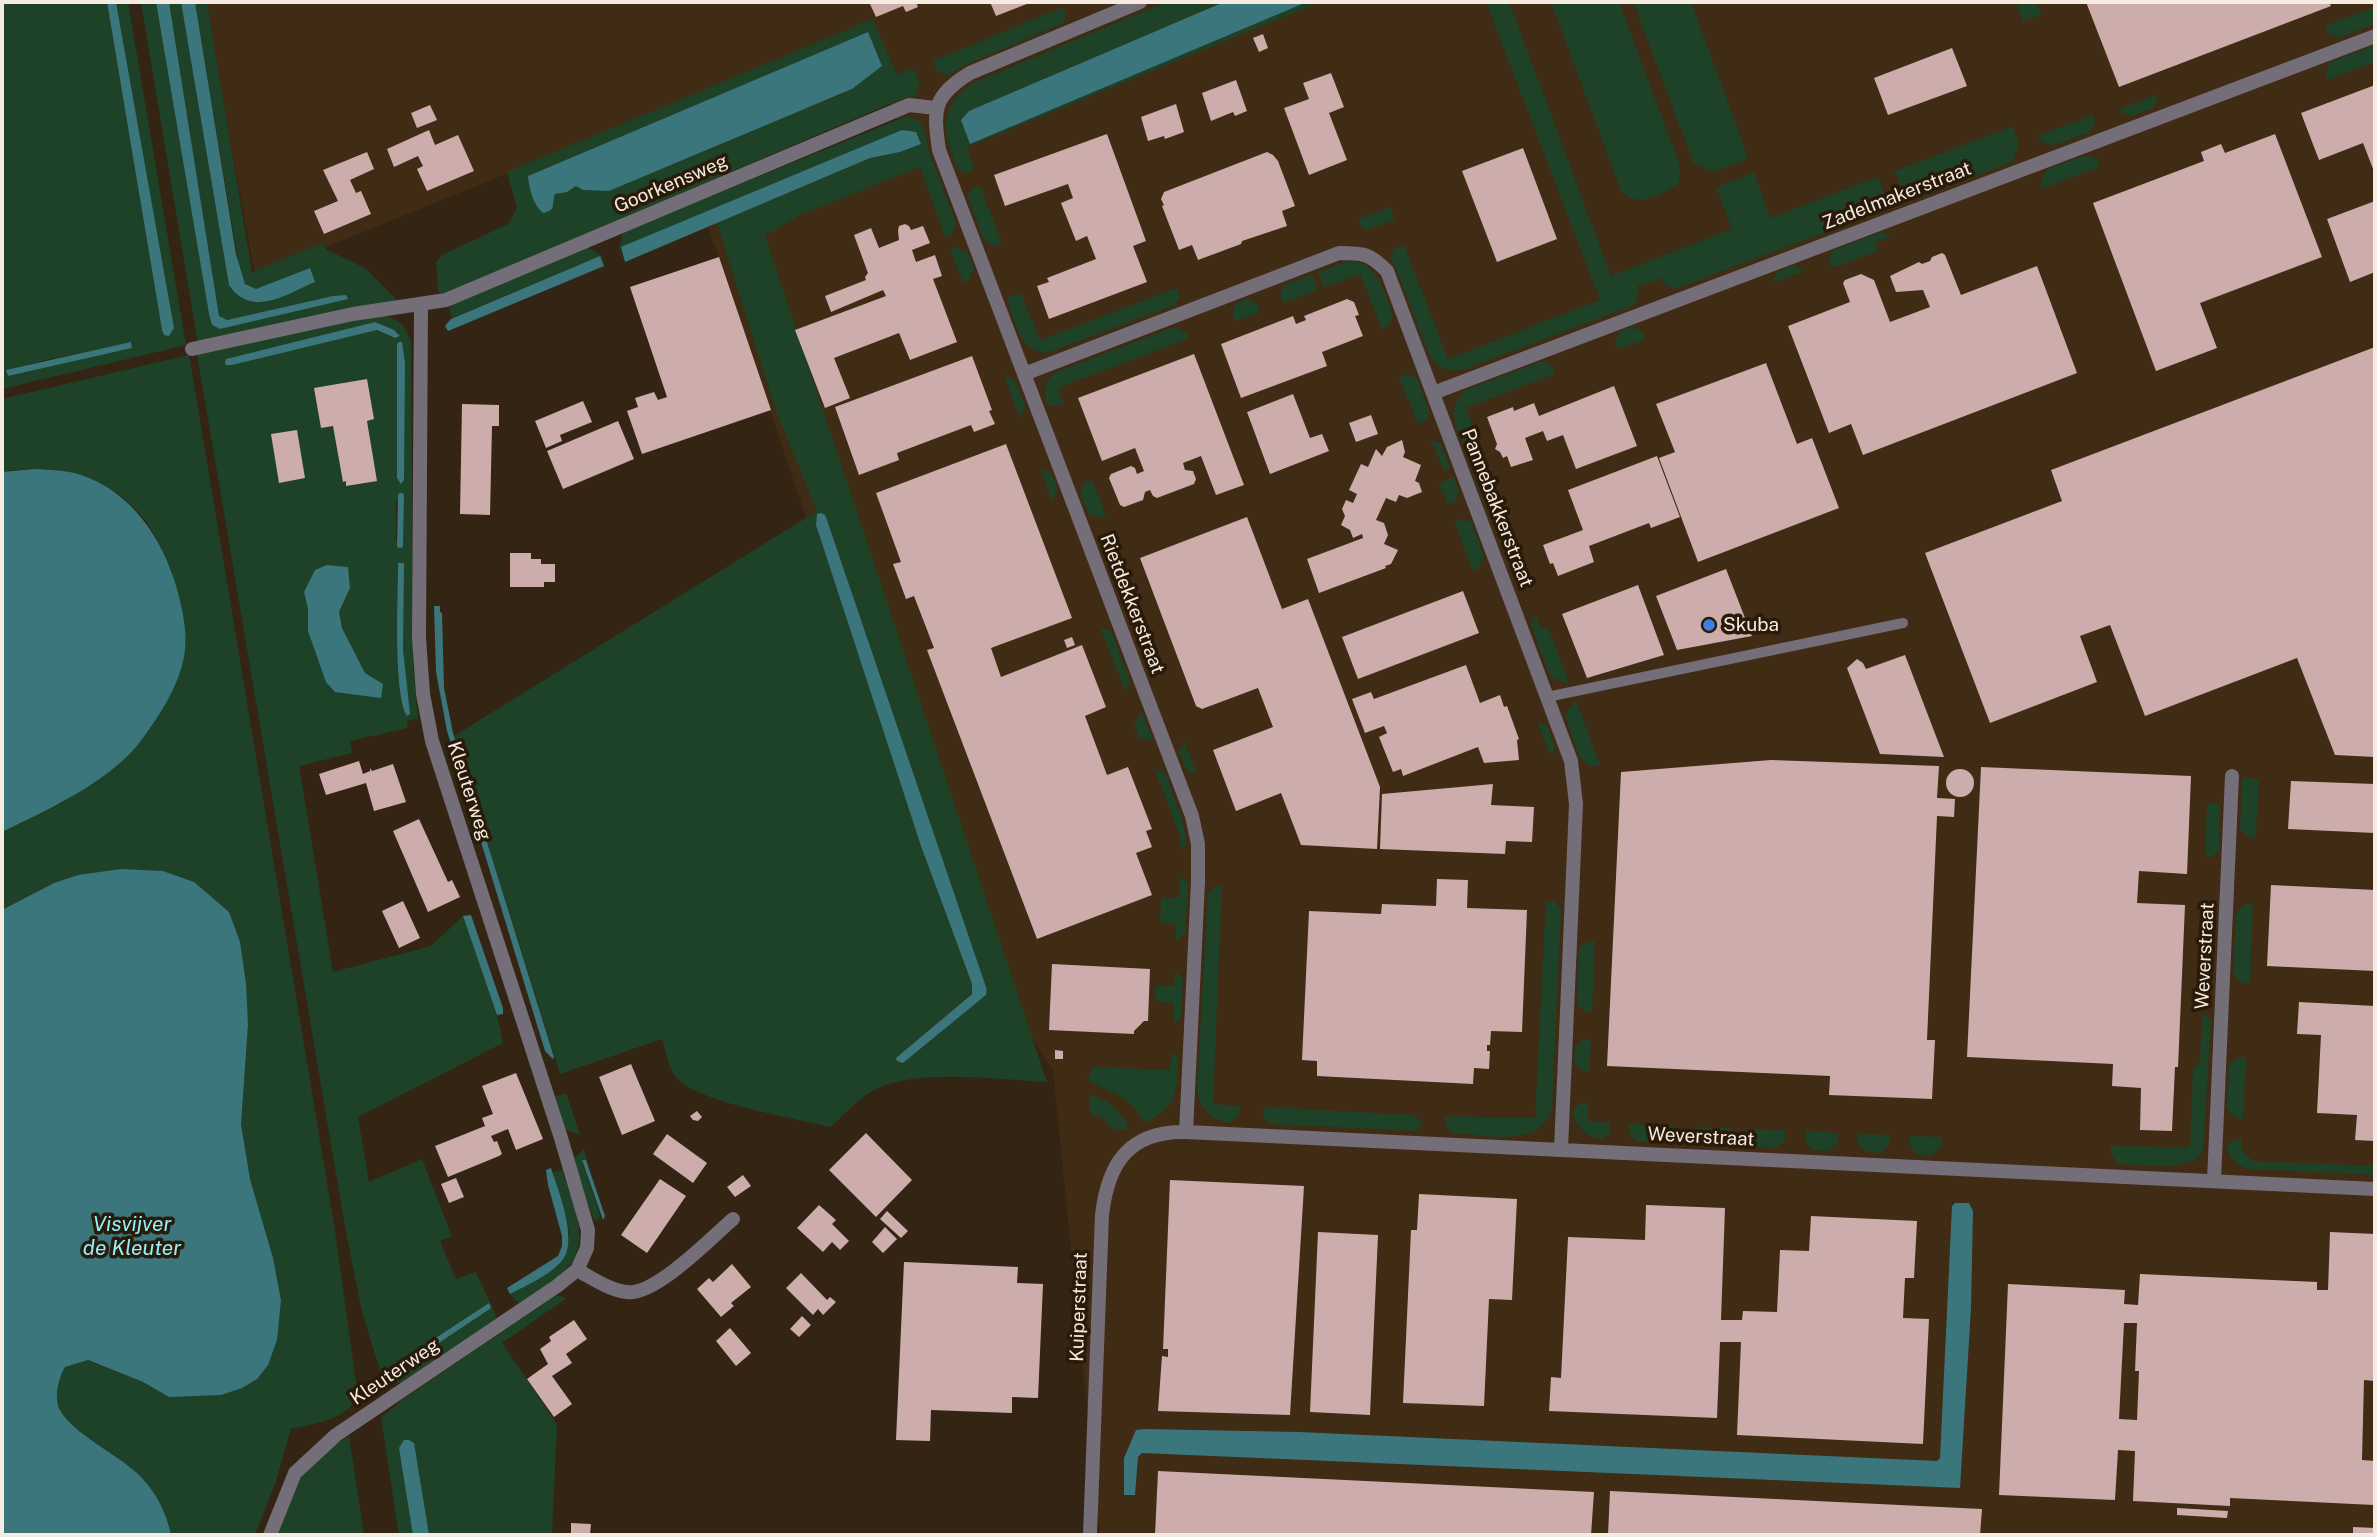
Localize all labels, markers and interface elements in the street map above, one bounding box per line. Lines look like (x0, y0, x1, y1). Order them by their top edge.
street label: Goorkensweg (611, 150, 731, 218)
street label: Zadelmakerstraat (1819, 157, 1975, 235)
street label: Pannebakkerstraat (1456, 426, 1538, 590)
street label: Rietdekkerstraat (1095, 531, 1169, 677)
place label: Skuba (1723, 614, 1779, 636)
marker: Skuba (1701, 617, 1717, 633)
street label: Kleuterweg (442, 739, 496, 843)
street label: Weverstraat (2191, 902, 2219, 1010)
street label: Weverstraat (1647, 1123, 1755, 1151)
water label: Visvijver de Kleuter (83, 1212, 181, 1262)
street label: Kuiperstraat (1066, 1252, 1092, 1362)
street label: Kleuterweg (346, 1334, 444, 1410)

